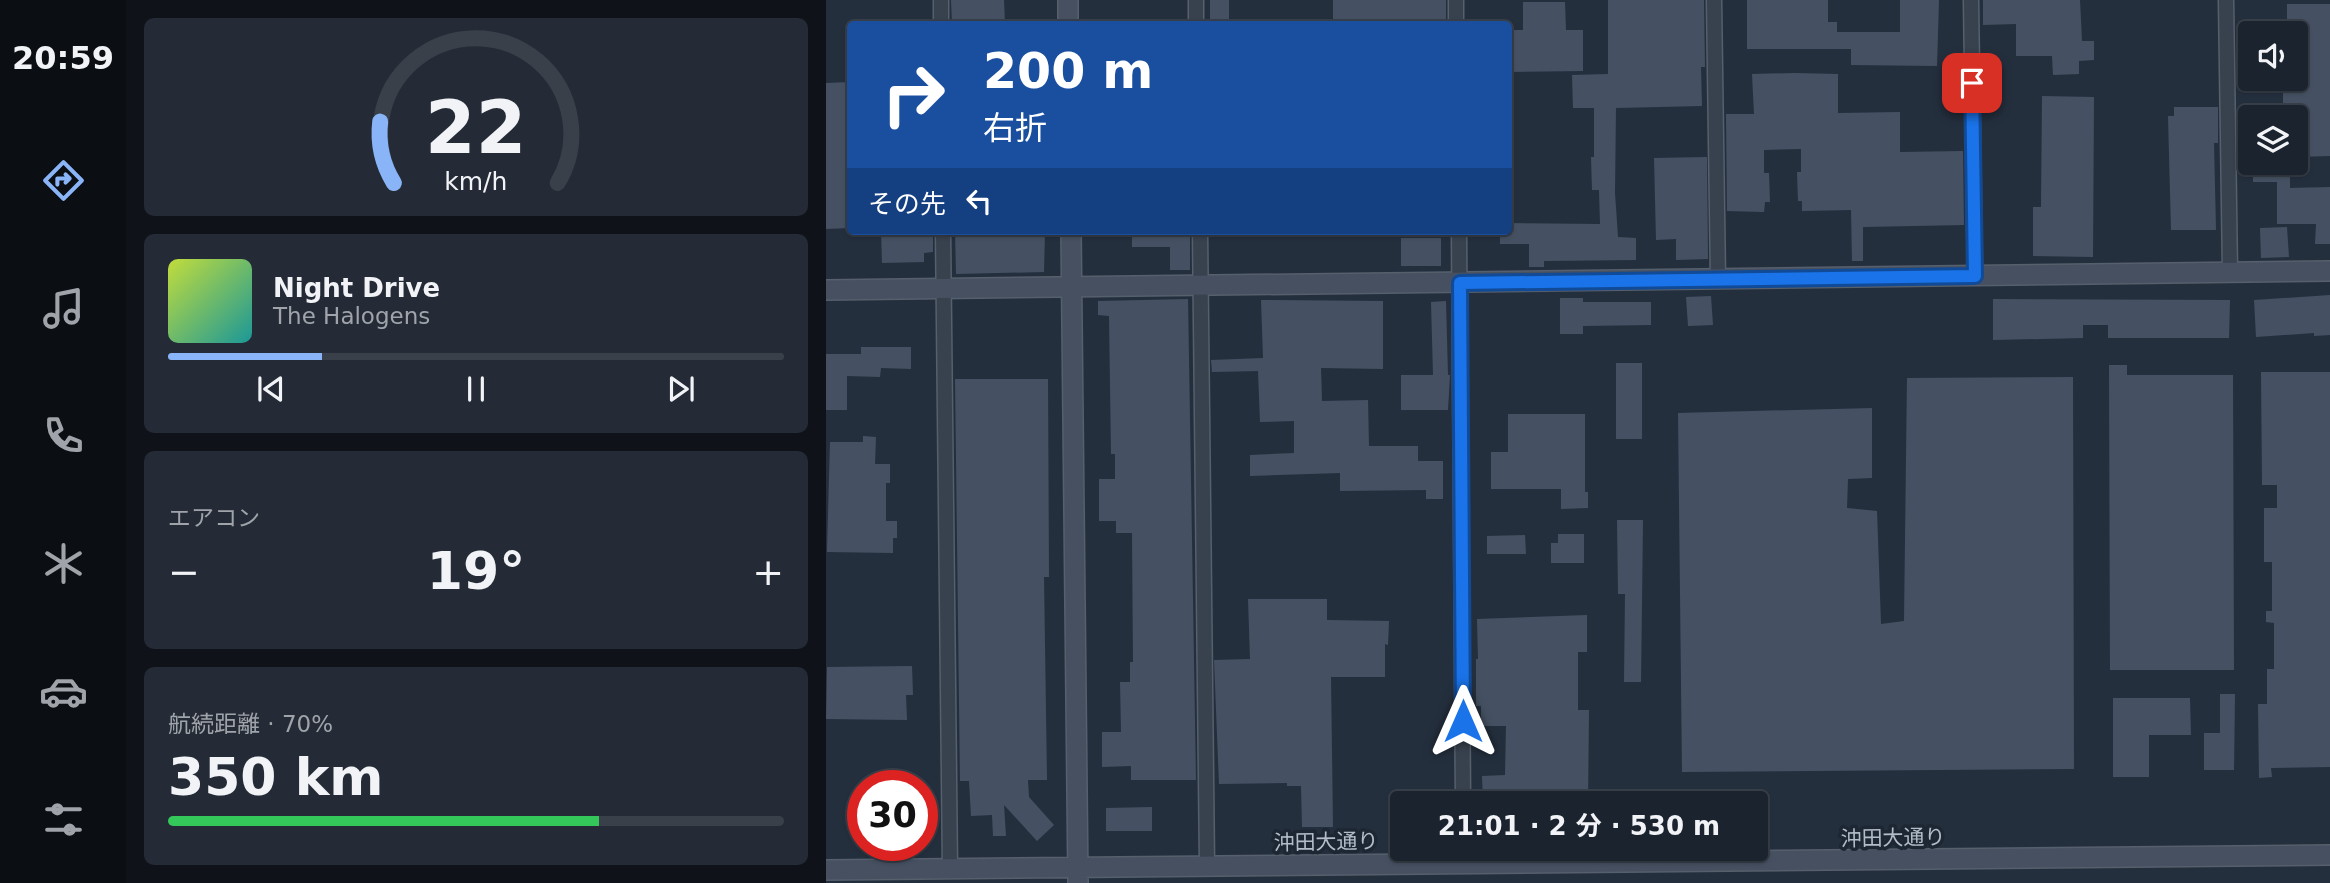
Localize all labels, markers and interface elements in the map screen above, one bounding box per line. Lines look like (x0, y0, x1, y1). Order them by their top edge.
map controls (2238, 21, 2308, 175)
button: sound (2238, 21, 2308, 91)
text: 20:59 (12, 39, 114, 77)
text: 200 m (983, 43, 1153, 100)
icon: right (868, 49, 959, 140)
pin (1942, 53, 2002, 113)
icon: arrive (1953, 64, 1991, 102)
text: 22 (425, 86, 527, 171)
button: layers (2238, 105, 2308, 175)
text: 右折 (983, 109, 1047, 147)
icon: directions (39, 156, 88, 205)
text: km/h (444, 167, 508, 196)
icon: left (960, 182, 998, 220)
text: その先 (868, 189, 946, 219)
text: Night Drive (273, 273, 440, 303)
icon: music (39, 284, 88, 333)
text: The Halogens (273, 303, 430, 329)
icon: previous (252, 370, 290, 408)
icon: pause (457, 370, 495, 408)
icon: next (662, 370, 700, 408)
icon: phone (39, 411, 88, 460)
text: エアコン (168, 505, 260, 531)
icon: climate (39, 539, 88, 588)
text: 19° (427, 541, 525, 601)
text: − (168, 550, 200, 594)
text: + (752, 550, 784, 594)
icon: car (39, 667, 88, 716)
position arrow (1426, 684, 1500, 758)
text: 航続距離 · 70% (168, 711, 333, 737)
text: 350 km (168, 747, 383, 807)
speed limit sign: 30 (847, 770, 938, 861)
icon: filters (39, 795, 88, 844)
text: 21:01 · 2 分 · 530 m (1438, 811, 1720, 841)
street label: 沖田大通り (1840, 825, 1946, 851)
street label: 沖田大通り (1273, 829, 1379, 855)

